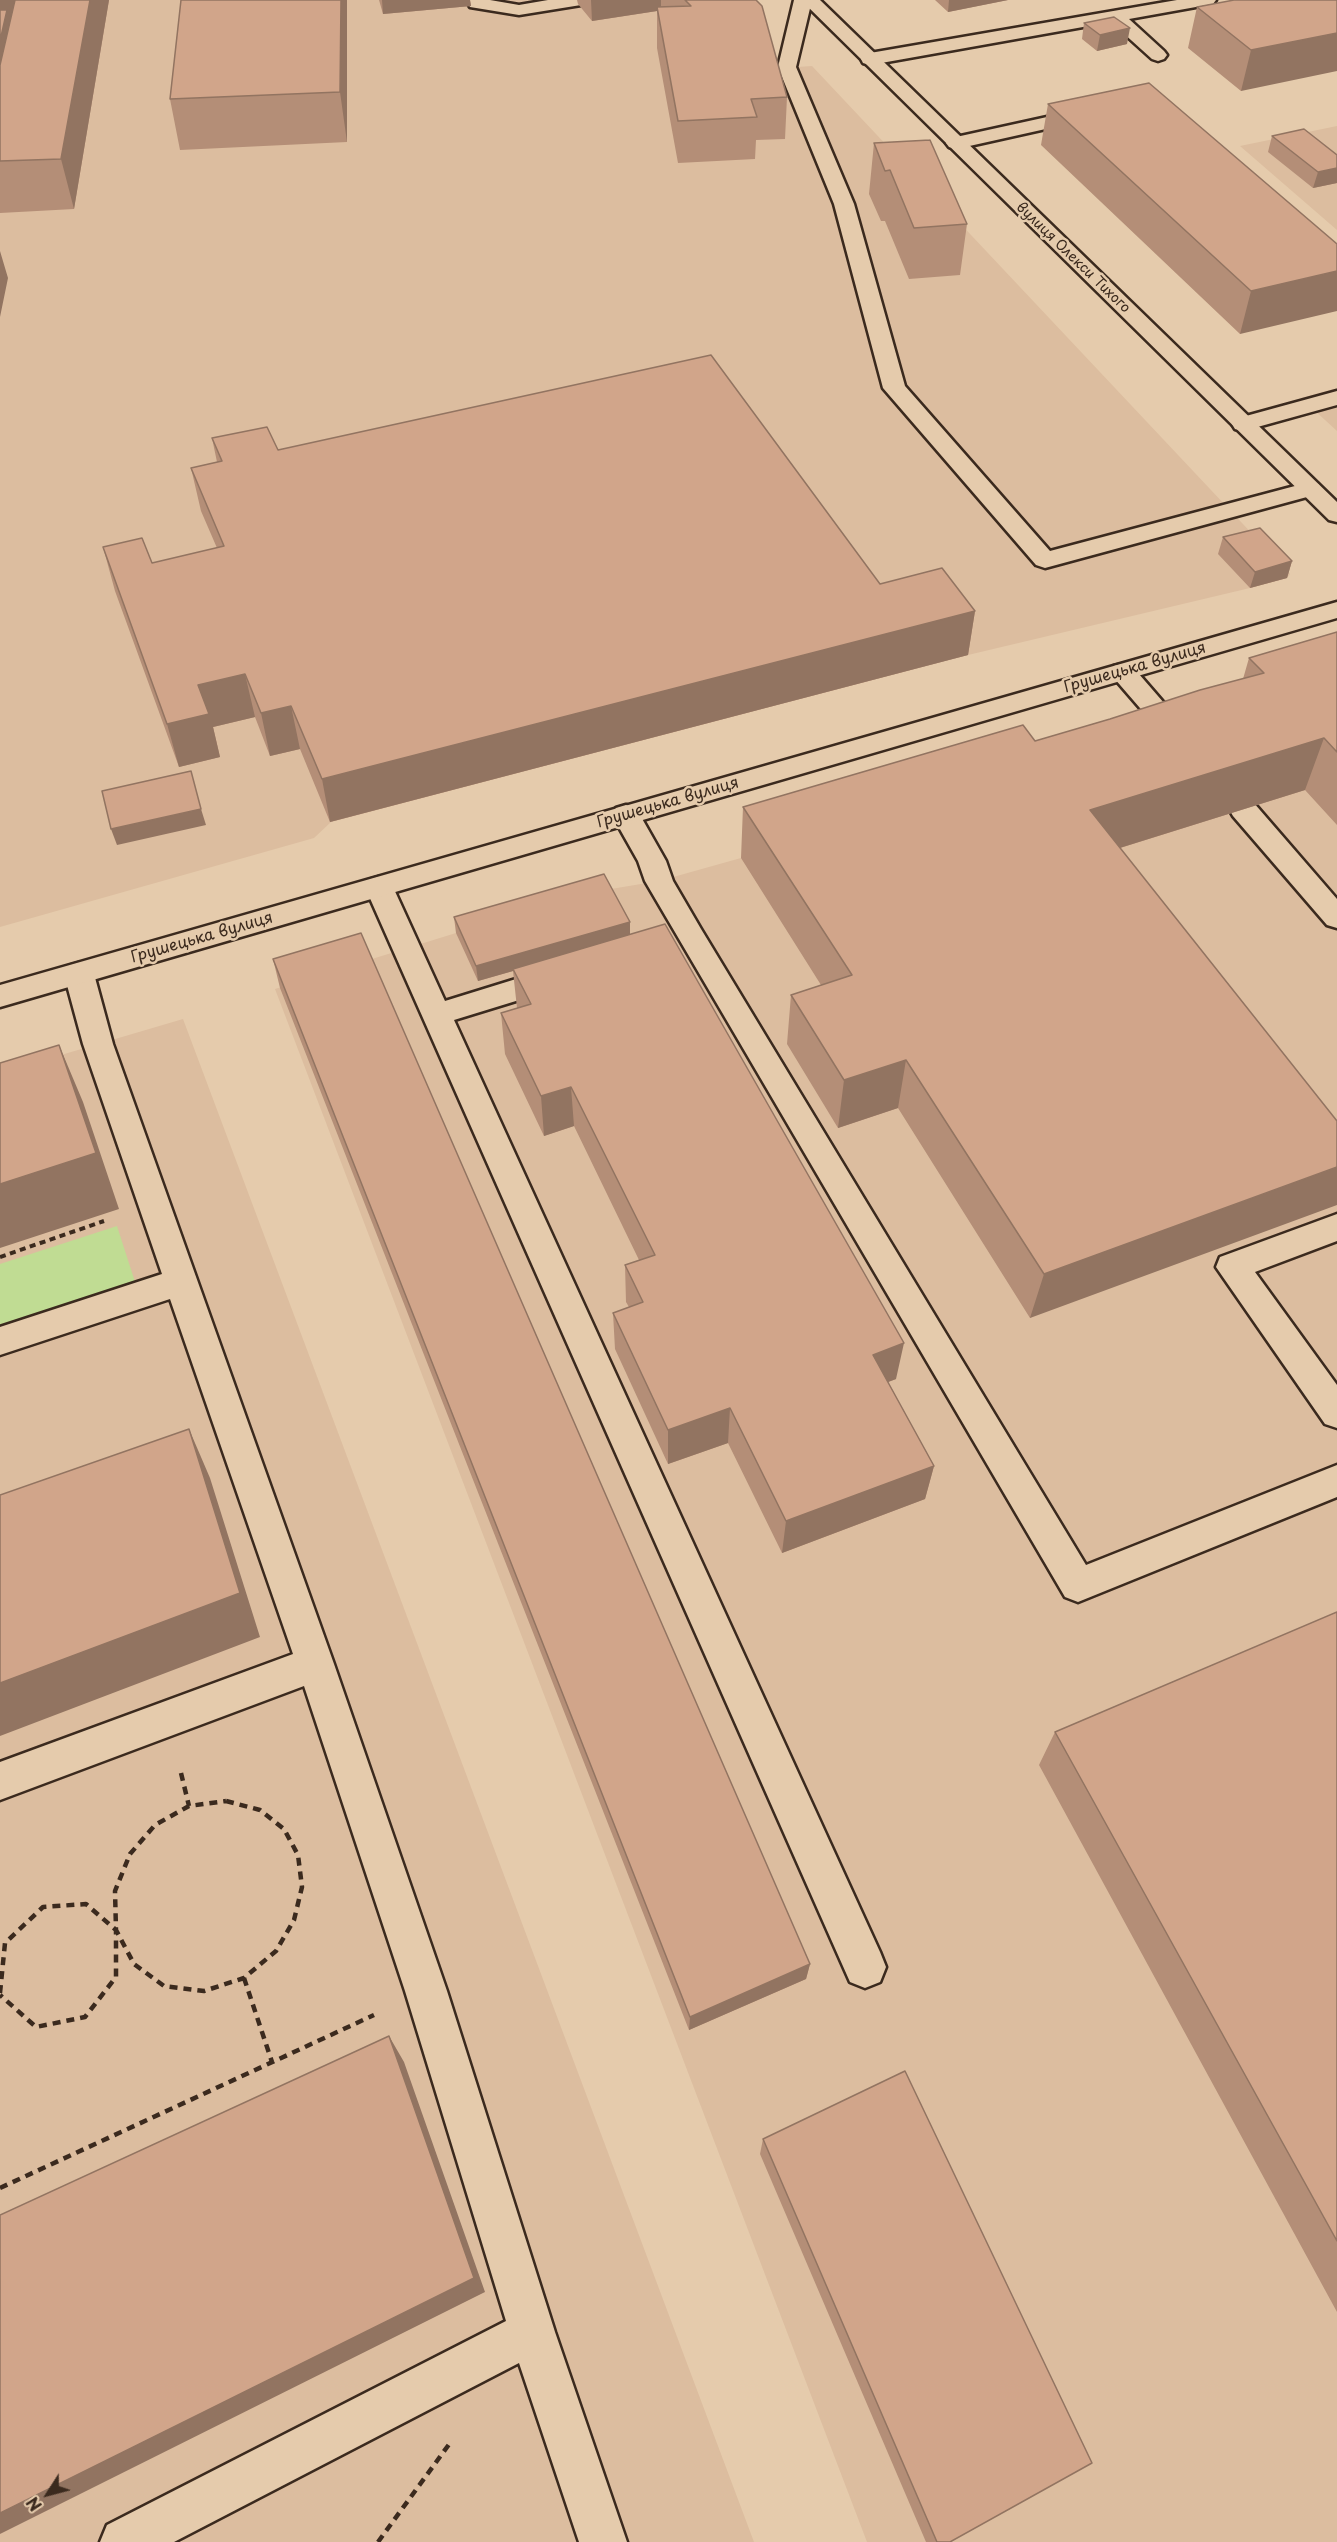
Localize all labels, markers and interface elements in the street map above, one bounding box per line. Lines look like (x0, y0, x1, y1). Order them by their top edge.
street label: вулиця Олекси Тихого (1012, 199, 1134, 317)
street label: Грушецька вулиця (1062, 639, 1208, 697)
street label: Грушецька вулиця (595, 774, 741, 832)
street label: Грушецька вулиця (129, 909, 275, 967)
north arrow (18, 2464, 78, 2524)
text: N (20, 2492, 47, 2517)

